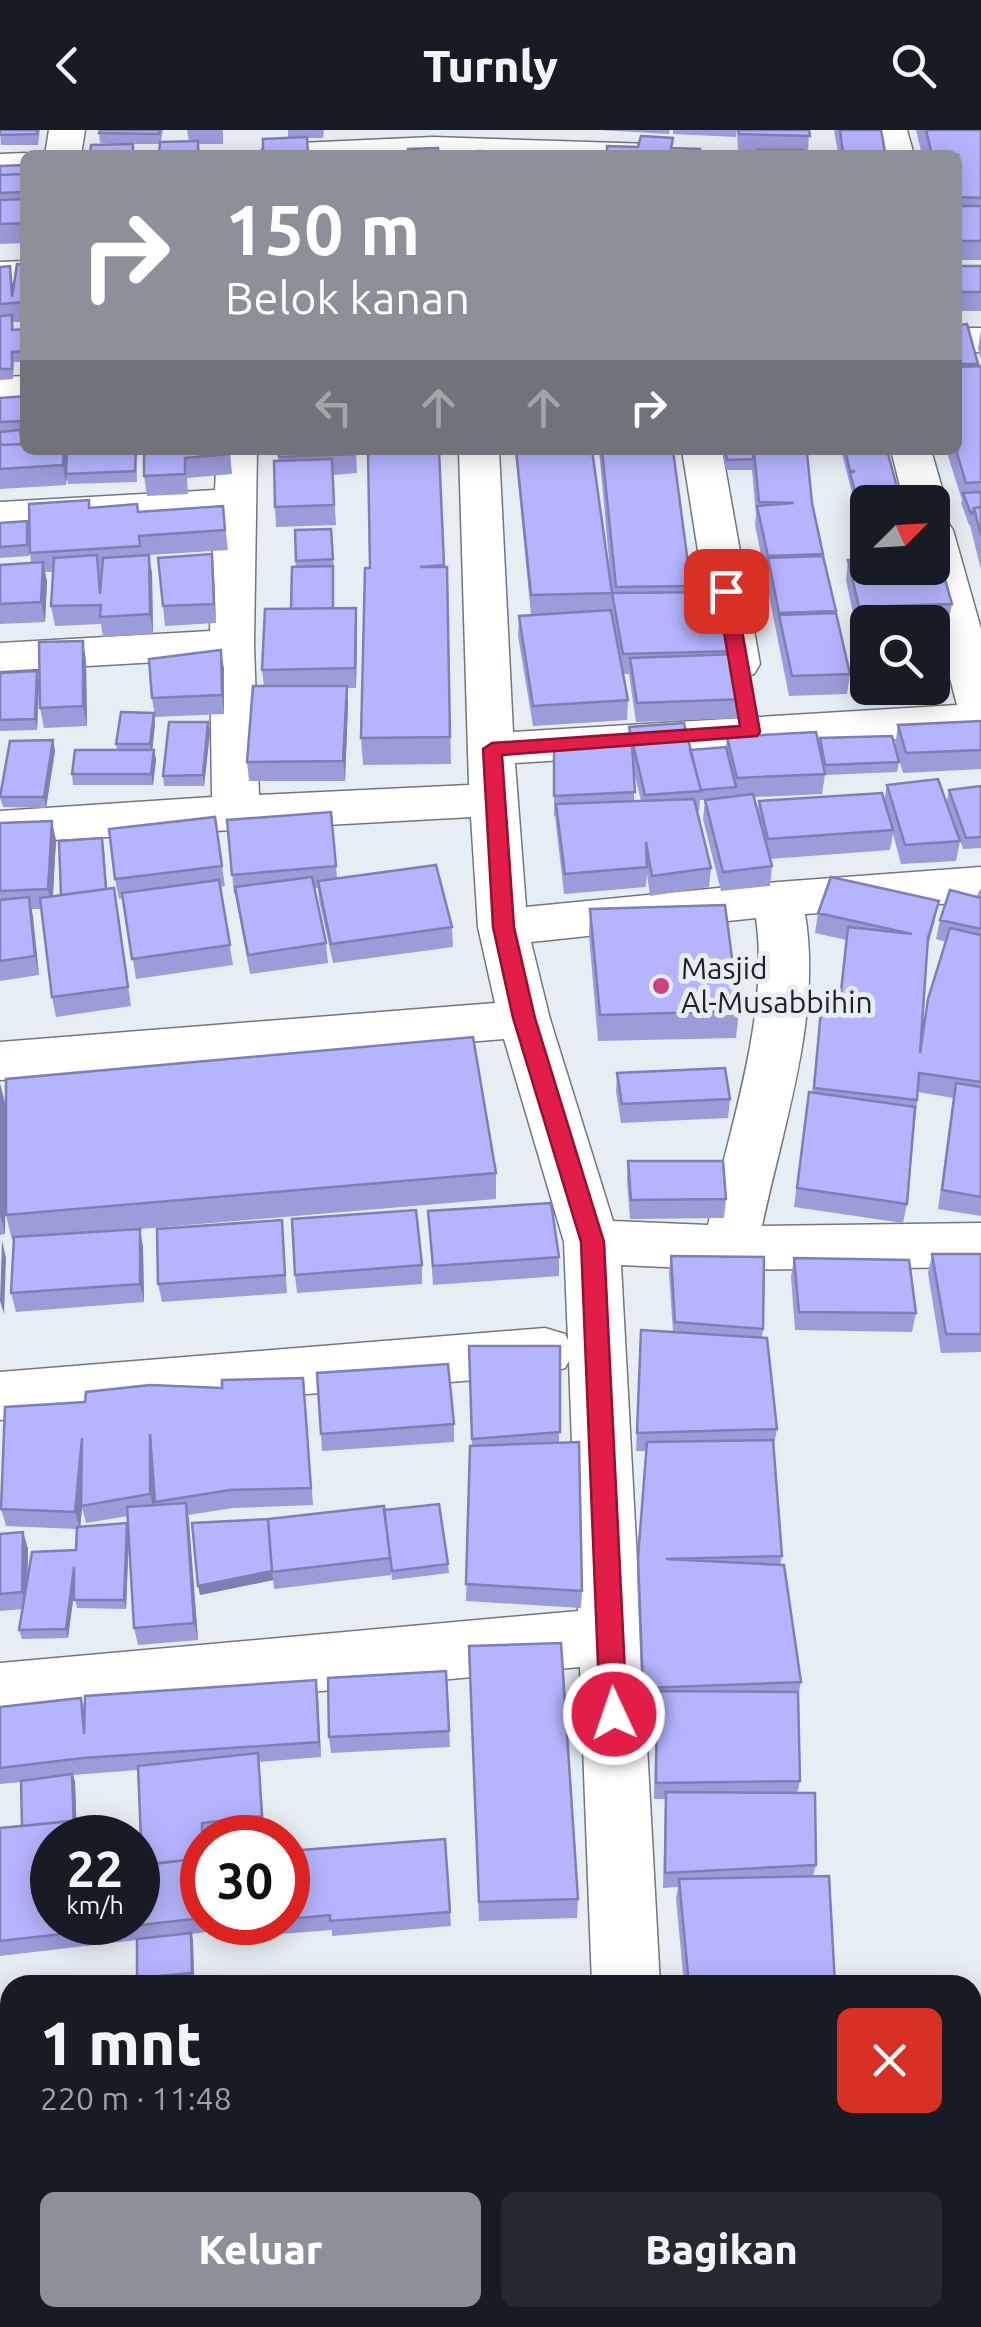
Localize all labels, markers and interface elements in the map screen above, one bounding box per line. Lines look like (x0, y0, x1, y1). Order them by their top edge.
icon: back (40, 38, 95, 93)
icon: search (886, 38, 941, 93)
text: Turnly (423, 40, 558, 91)
icon: right (60, 190, 190, 320)
text: 150 m (225, 190, 420, 268)
text: Belok kanan (225, 272, 470, 323)
icon: left (306, 380, 361, 435)
icon: ahead (411, 380, 466, 435)
icon: ahead (516, 380, 571, 435)
icon: right (621, 380, 676, 435)
north arrow (850, 485, 950, 585)
map controls (850, 485, 950, 705)
pin (684, 549, 769, 634)
icon: arrive (699, 564, 754, 619)
button: search (850, 605, 950, 705)
place label: Masjid Al-Musabbihin (681, 951, 873, 1019)
marker: Masjid Al-Musabbihin (650, 975, 672, 997)
position arrow (562, 1662, 666, 1766)
speed limit sign: 30 (180, 1815, 310, 1945)
text: 22 (67, 1840, 123, 1896)
text: km/h (66, 1891, 124, 1919)
button: close (837, 2008, 942, 2113)
text: 1 mnt (40, 2009, 202, 2076)
text: 220 m · 11:48 (40, 2080, 232, 2116)
button: Keluar (40, 2192, 481, 2307)
button: Bagikan (501, 2192, 942, 2307)

